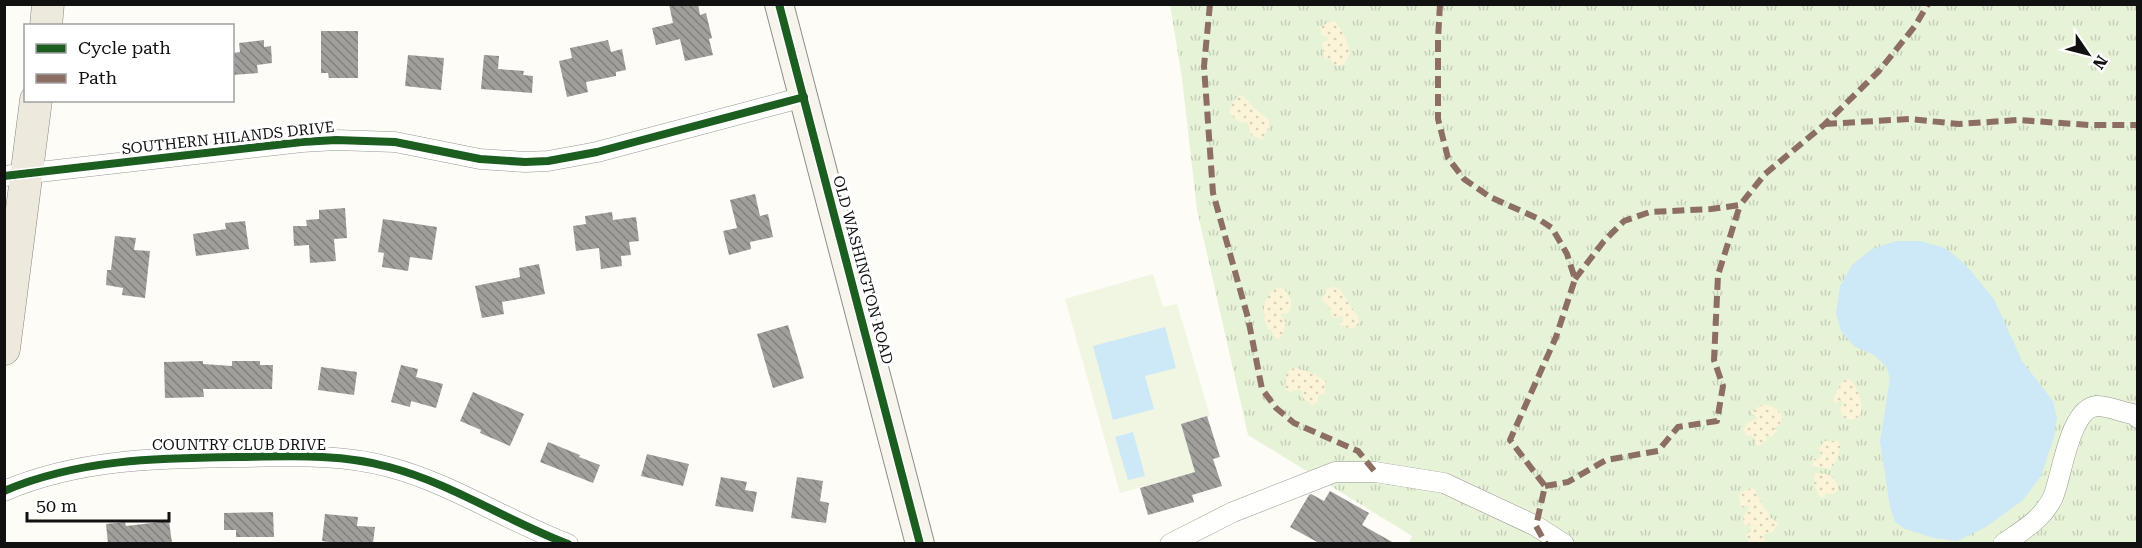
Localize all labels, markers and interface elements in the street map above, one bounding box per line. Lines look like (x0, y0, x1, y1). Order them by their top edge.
legend (24, 24, 234, 102)
north arrow (2058, 24, 2118, 84)
text: Cycle path (78, 37, 171, 58)
text: N (2089, 52, 2111, 73)
text: Path (78, 67, 117, 88)
street label: SOUTHERN HILANDS DRIVE (121, 118, 335, 158)
street label: OLD WASHINGTON ROAD (829, 174, 897, 366)
street label: COUNTRY CLUB DRIVE (152, 436, 326, 454)
scale bar (27, 485, 170, 523)
text: 50 m (36, 495, 77, 516)

